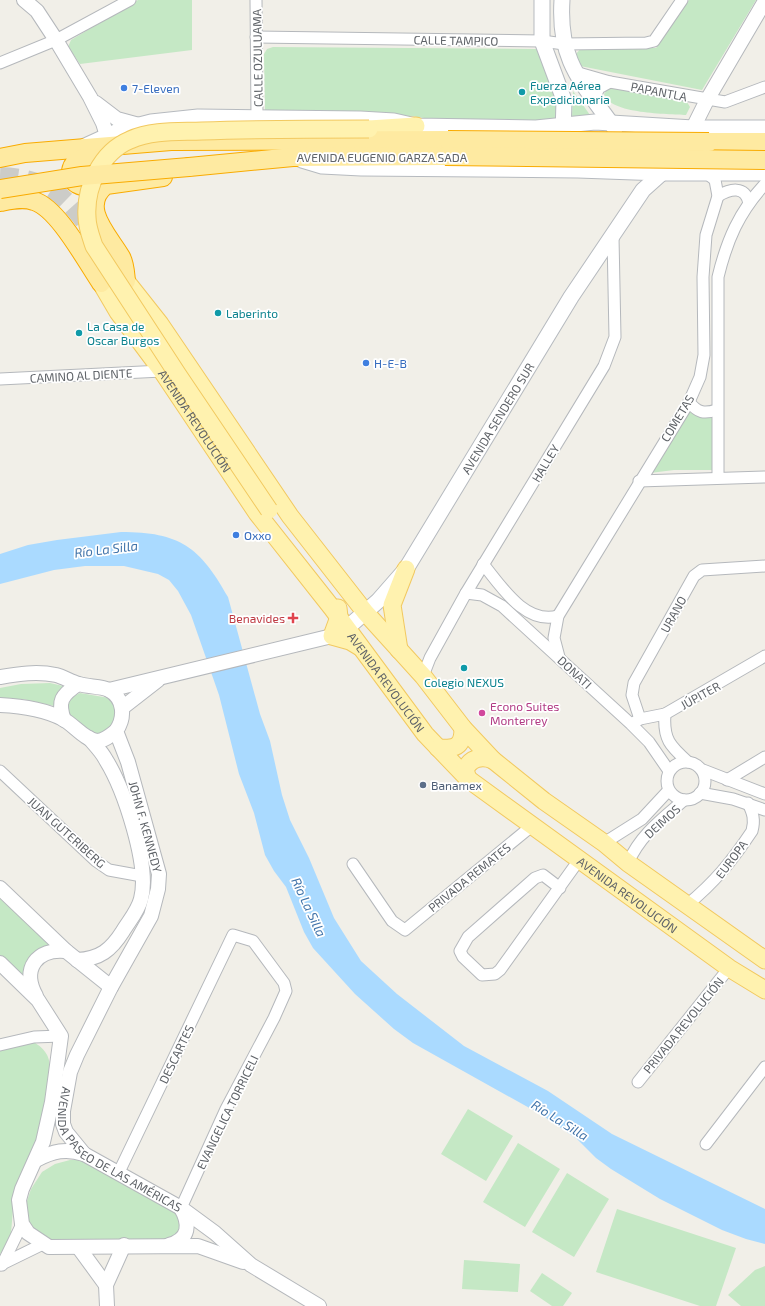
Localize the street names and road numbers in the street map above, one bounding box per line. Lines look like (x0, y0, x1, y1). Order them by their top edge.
street label: CALLE OZULUAMA (249, 8, 265, 107)
street label: CALLE TAMPICO (413, 32, 499, 48)
street label: PAPANTLA (630, 79, 689, 103)
street label: AVENIDA EUGENIO GARZA SADA (297, 150, 468, 164)
street label: AVENIDA SENDERO SUR (458, 360, 537, 476)
street label: CAMINO AL DIENTE (29, 365, 133, 385)
street label: AVENIDA REVOLUCIÓN (156, 367, 235, 475)
street label: COMETAS (657, 392, 697, 444)
street label: HALLEY (528, 442, 562, 484)
street label: URANO (657, 593, 689, 635)
street label: AVENIDA REVOLUCIÓN (345, 629, 428, 735)
street label: DONATI (555, 653, 595, 691)
street label: JÚPITER (678, 678, 722, 712)
street label: JOHN F. KENNEDY (127, 779, 165, 874)
street label: JUAN GUTERIBERG (25, 793, 109, 871)
street label: DEIMOS (641, 801, 683, 841)
street label: EUROPA (712, 837, 750, 881)
street label: PRIVADA REMATES (425, 839, 513, 914)
street label: AVENIDA REVOLUCIÓN (575, 854, 680, 936)
street label: PRIVADA REVOLUCIÓN (640, 974, 726, 1076)
street label: DESCARTES (156, 1022, 196, 1086)
street label: EVANGELICA TORRICELI (193, 1053, 261, 1171)
street label: AVENIDA PASEO DE LAS AMÉRICAS (56, 1086, 185, 1214)

